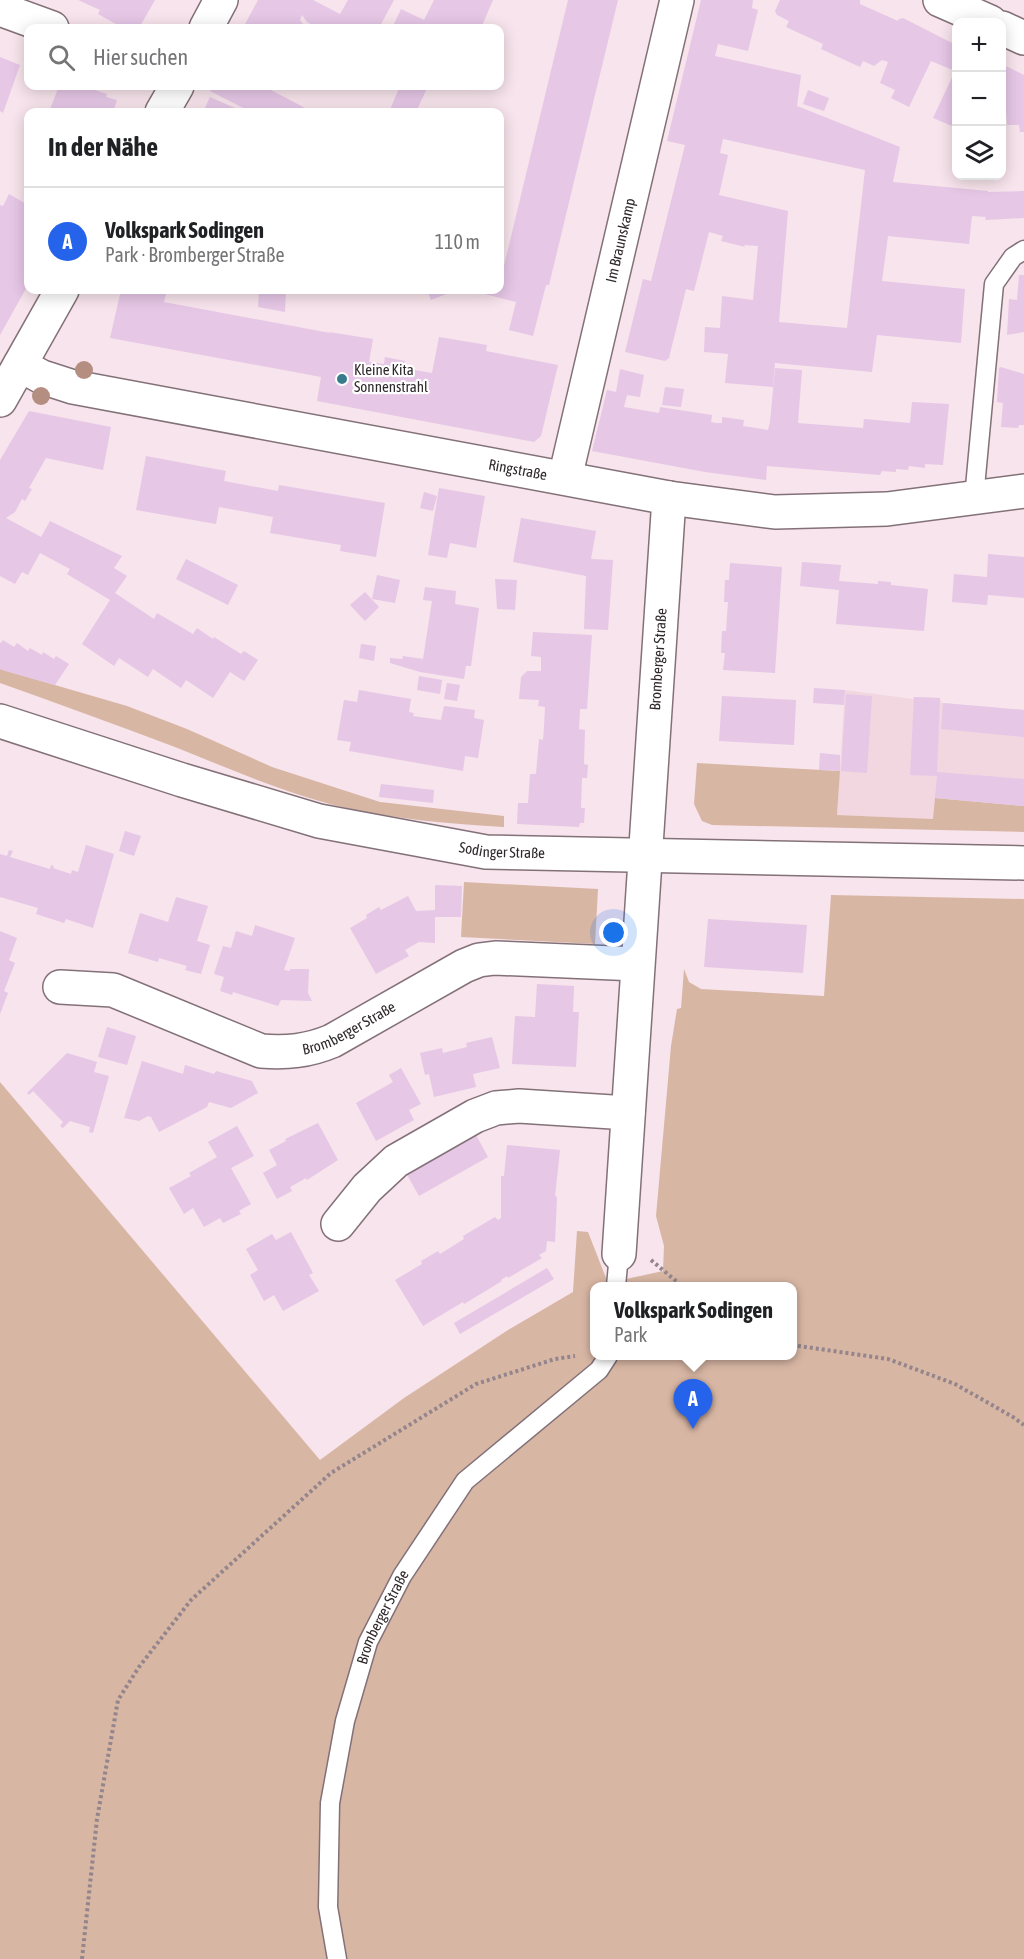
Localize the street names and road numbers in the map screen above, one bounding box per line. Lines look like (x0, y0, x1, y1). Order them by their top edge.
street label: Im Braunskamp (602, 196, 638, 284)
street label: Ringstraße (487, 456, 549, 483)
street label: Bromberger Straße (646, 607, 670, 711)
street label: Sodinger Straße (458, 838, 545, 861)
street label: Bromberger Straße (301, 998, 398, 1058)
street label: Bromberger Straße (353, 1566, 412, 1666)

